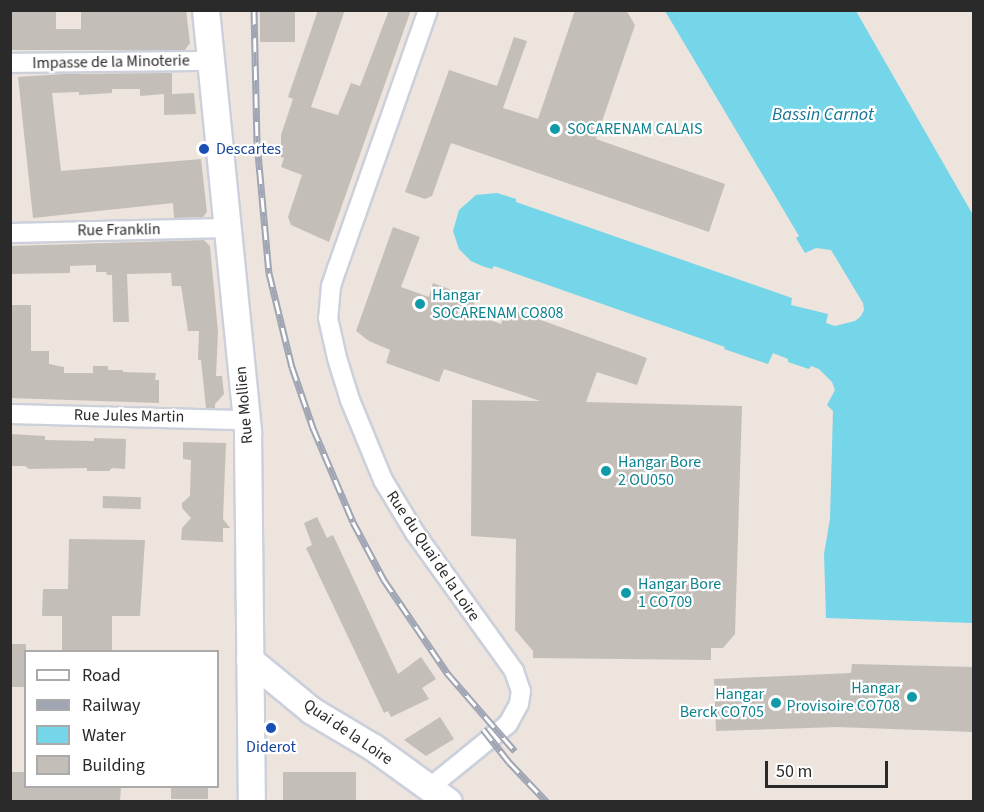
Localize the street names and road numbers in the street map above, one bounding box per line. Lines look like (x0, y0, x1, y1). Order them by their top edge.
street label: Impasse de la Minoterie (32, 51, 190, 73)
street label: Rue Franklin (77, 220, 161, 240)
street label: Rue Mollien (231, 365, 257, 445)
street label: Rue Jules Martin (74, 405, 184, 427)
street label: Rue du Quai de la Loire (382, 487, 484, 625)
street label: Quai de la Loire (300, 695, 396, 769)

